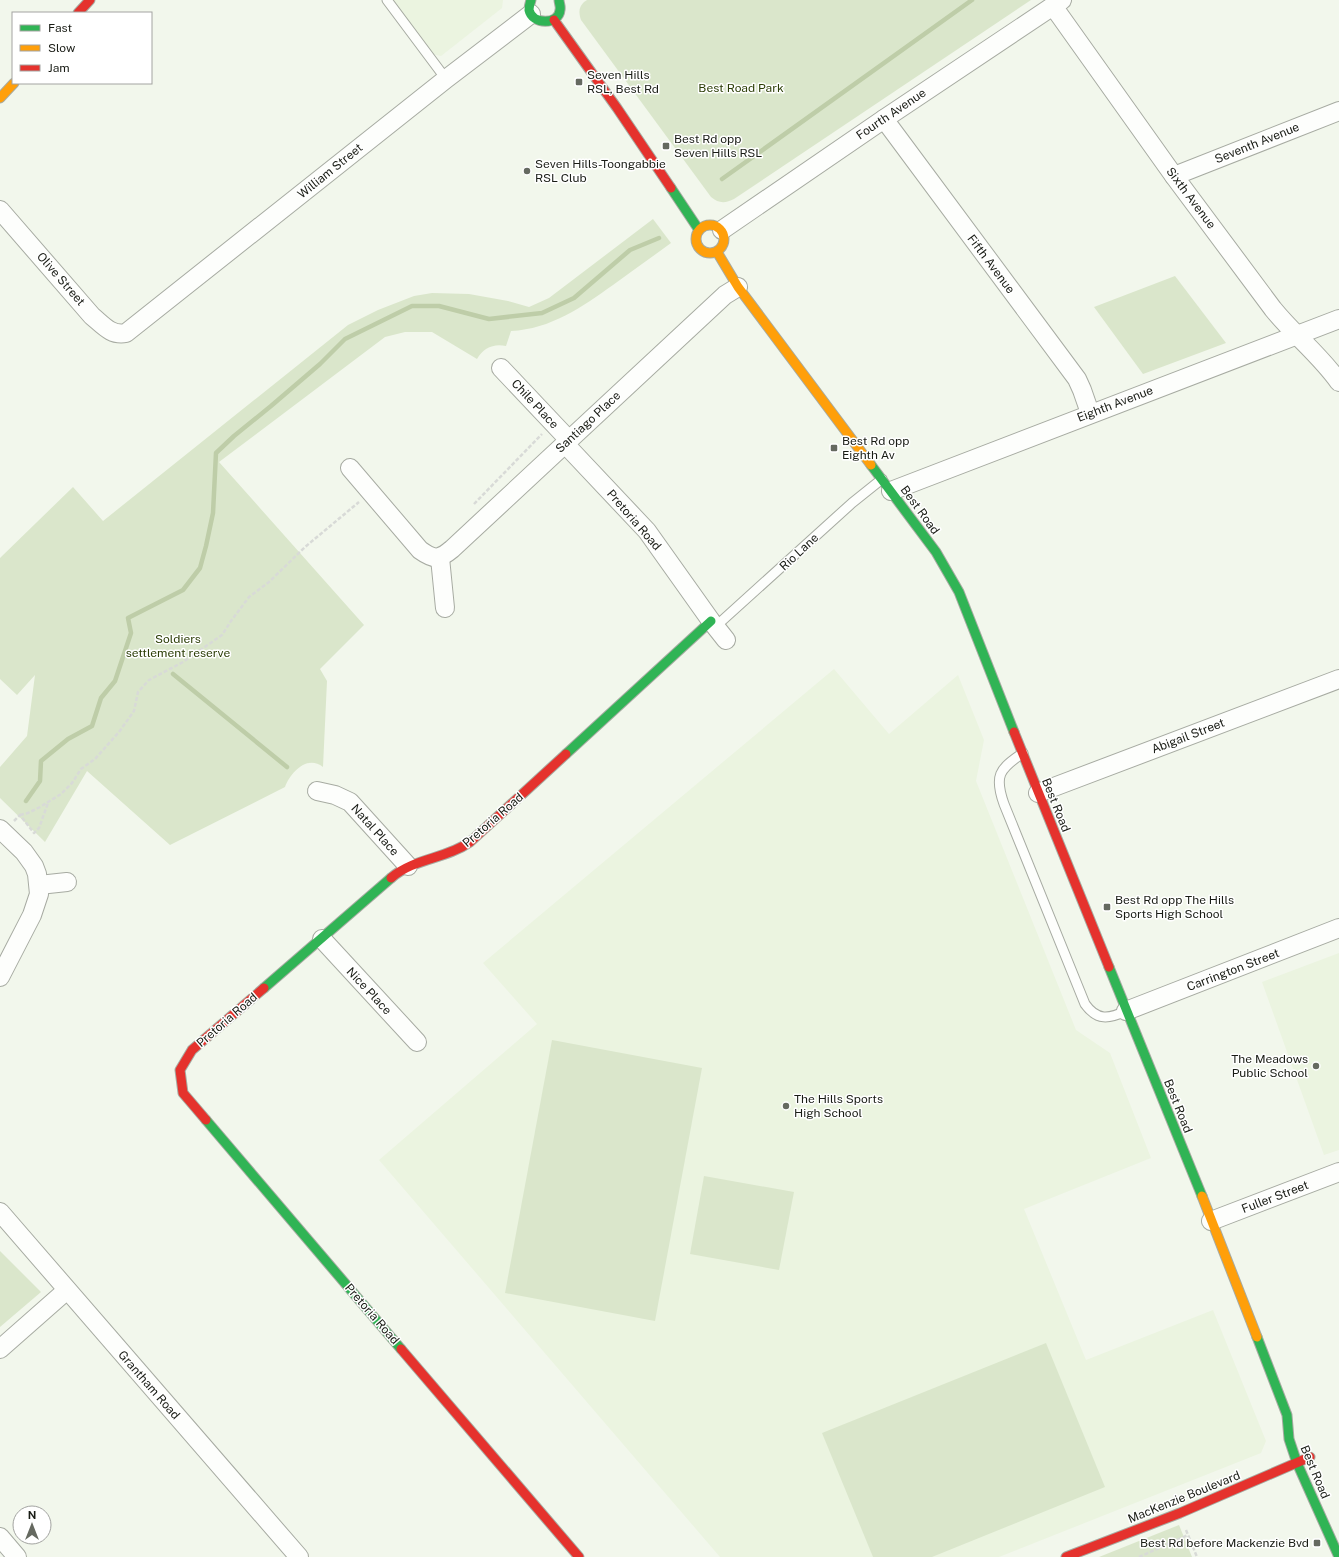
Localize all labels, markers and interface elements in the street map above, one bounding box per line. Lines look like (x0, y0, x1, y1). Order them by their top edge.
legend (12, 12, 152, 84)
text: Fast (48, 21, 73, 35)
text: Slow (48, 41, 76, 55)
text: Jam (48, 61, 70, 75)
place label: Seven Hills RSL, Best Rd (587, 68, 659, 96)
marker: Seven Hills RSL, Best Rd (574, 77, 584, 87)
park label: Best Road Park (698, 81, 784, 95)
street label: Fourth Avenue (854, 85, 929, 142)
street label: Seventh Avenue (1213, 120, 1301, 166)
place label: Best Rd opp Seven Hills RSL (674, 132, 762, 160)
street label: William Street (295, 140, 366, 201)
marker: Best Rd opp Seven Hills RSL (661, 141, 671, 151)
place label: Seven Hills-Toongabbie RSL Club (535, 157, 666, 185)
street label: Sixth Avenue (1163, 165, 1219, 232)
marker: Seven Hills-Toongabbie RSL Club (522, 166, 532, 176)
street label: Fifth Avenue (964, 232, 1018, 296)
street label: Olive Street (34, 250, 88, 309)
street label: Chile Place (509, 376, 562, 432)
street label: Eighth Avenue (1075, 383, 1155, 425)
street label: Santiago Place (553, 388, 623, 456)
place label: Best Rd opp Eighth Av (842, 434, 909, 462)
marker: Best Rd opp Eighth Av (829, 443, 839, 453)
street label: Best Road (898, 483, 942, 537)
street label: Pretoria Road (604, 487, 664, 553)
street label: Rio Lane (777, 530, 821, 573)
park label: Soldiers settlement reserve (126, 632, 231, 660)
street label: Abigail Street (1149, 716, 1227, 756)
street label: Best Road (1039, 776, 1073, 834)
street label: Pretoria Road (460, 790, 526, 850)
street label: Natal Place (348, 801, 402, 859)
place label: Best Rd opp The Hills Sports High School (1115, 893, 1234, 921)
marker: Best Rd opp The Hills Sports High School (1102, 902, 1112, 912)
street label: Carrington Street (1185, 946, 1282, 994)
street label: Nice Place (344, 965, 394, 1018)
street label: Pretoria Road (194, 990, 260, 1050)
place label: The Meadows Public School (1231, 1052, 1308, 1080)
marker: The Meadows Public School (1311, 1061, 1321, 1071)
street label: Best Road (1161, 1077, 1195, 1135)
place label: The Hills Sports High School (794, 1092, 883, 1120)
marker: The Hills Sports High School (781, 1101, 791, 1111)
street label: Fuller Street (1240, 1178, 1311, 1216)
street label: Pretoria Road (342, 1281, 402, 1347)
street label: Grantham Road (115, 1348, 183, 1422)
street label: Best Road (1297, 1443, 1333, 1501)
street label: MacKenzie Boulevard (1126, 1468, 1242, 1526)
north arrow (12, 1505, 52, 1545)
text: N (28, 1509, 36, 1521)
place label: Best Rd before Mackenzie Bvd (1140, 1536, 1309, 1550)
marker: Best Rd before Mackenzie Bvd (1312, 1538, 1322, 1548)

